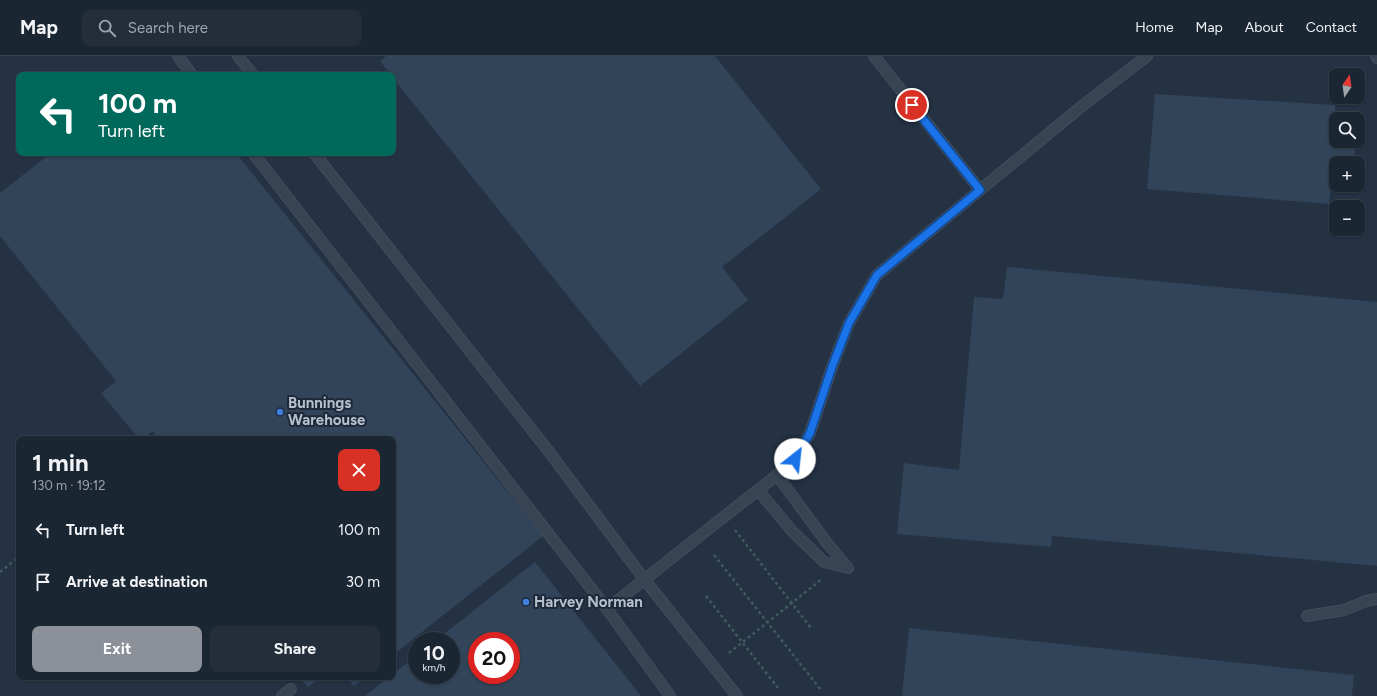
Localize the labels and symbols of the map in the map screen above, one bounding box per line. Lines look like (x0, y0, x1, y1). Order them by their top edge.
north arrow (1329, 68, 1365, 104)
pin (895, 88, 929, 122)
place label: Bunnings Warehouse (288, 394, 366, 429)
marker: Bunnings Warehouse (275, 407, 285, 417)
position arrow (774, 438, 816, 480)
place label: Harvey Norman (534, 593, 643, 611)
marker: Harvey Norman (521, 597, 531, 607)
speed limit sign: 20 (468, 632, 520, 684)

